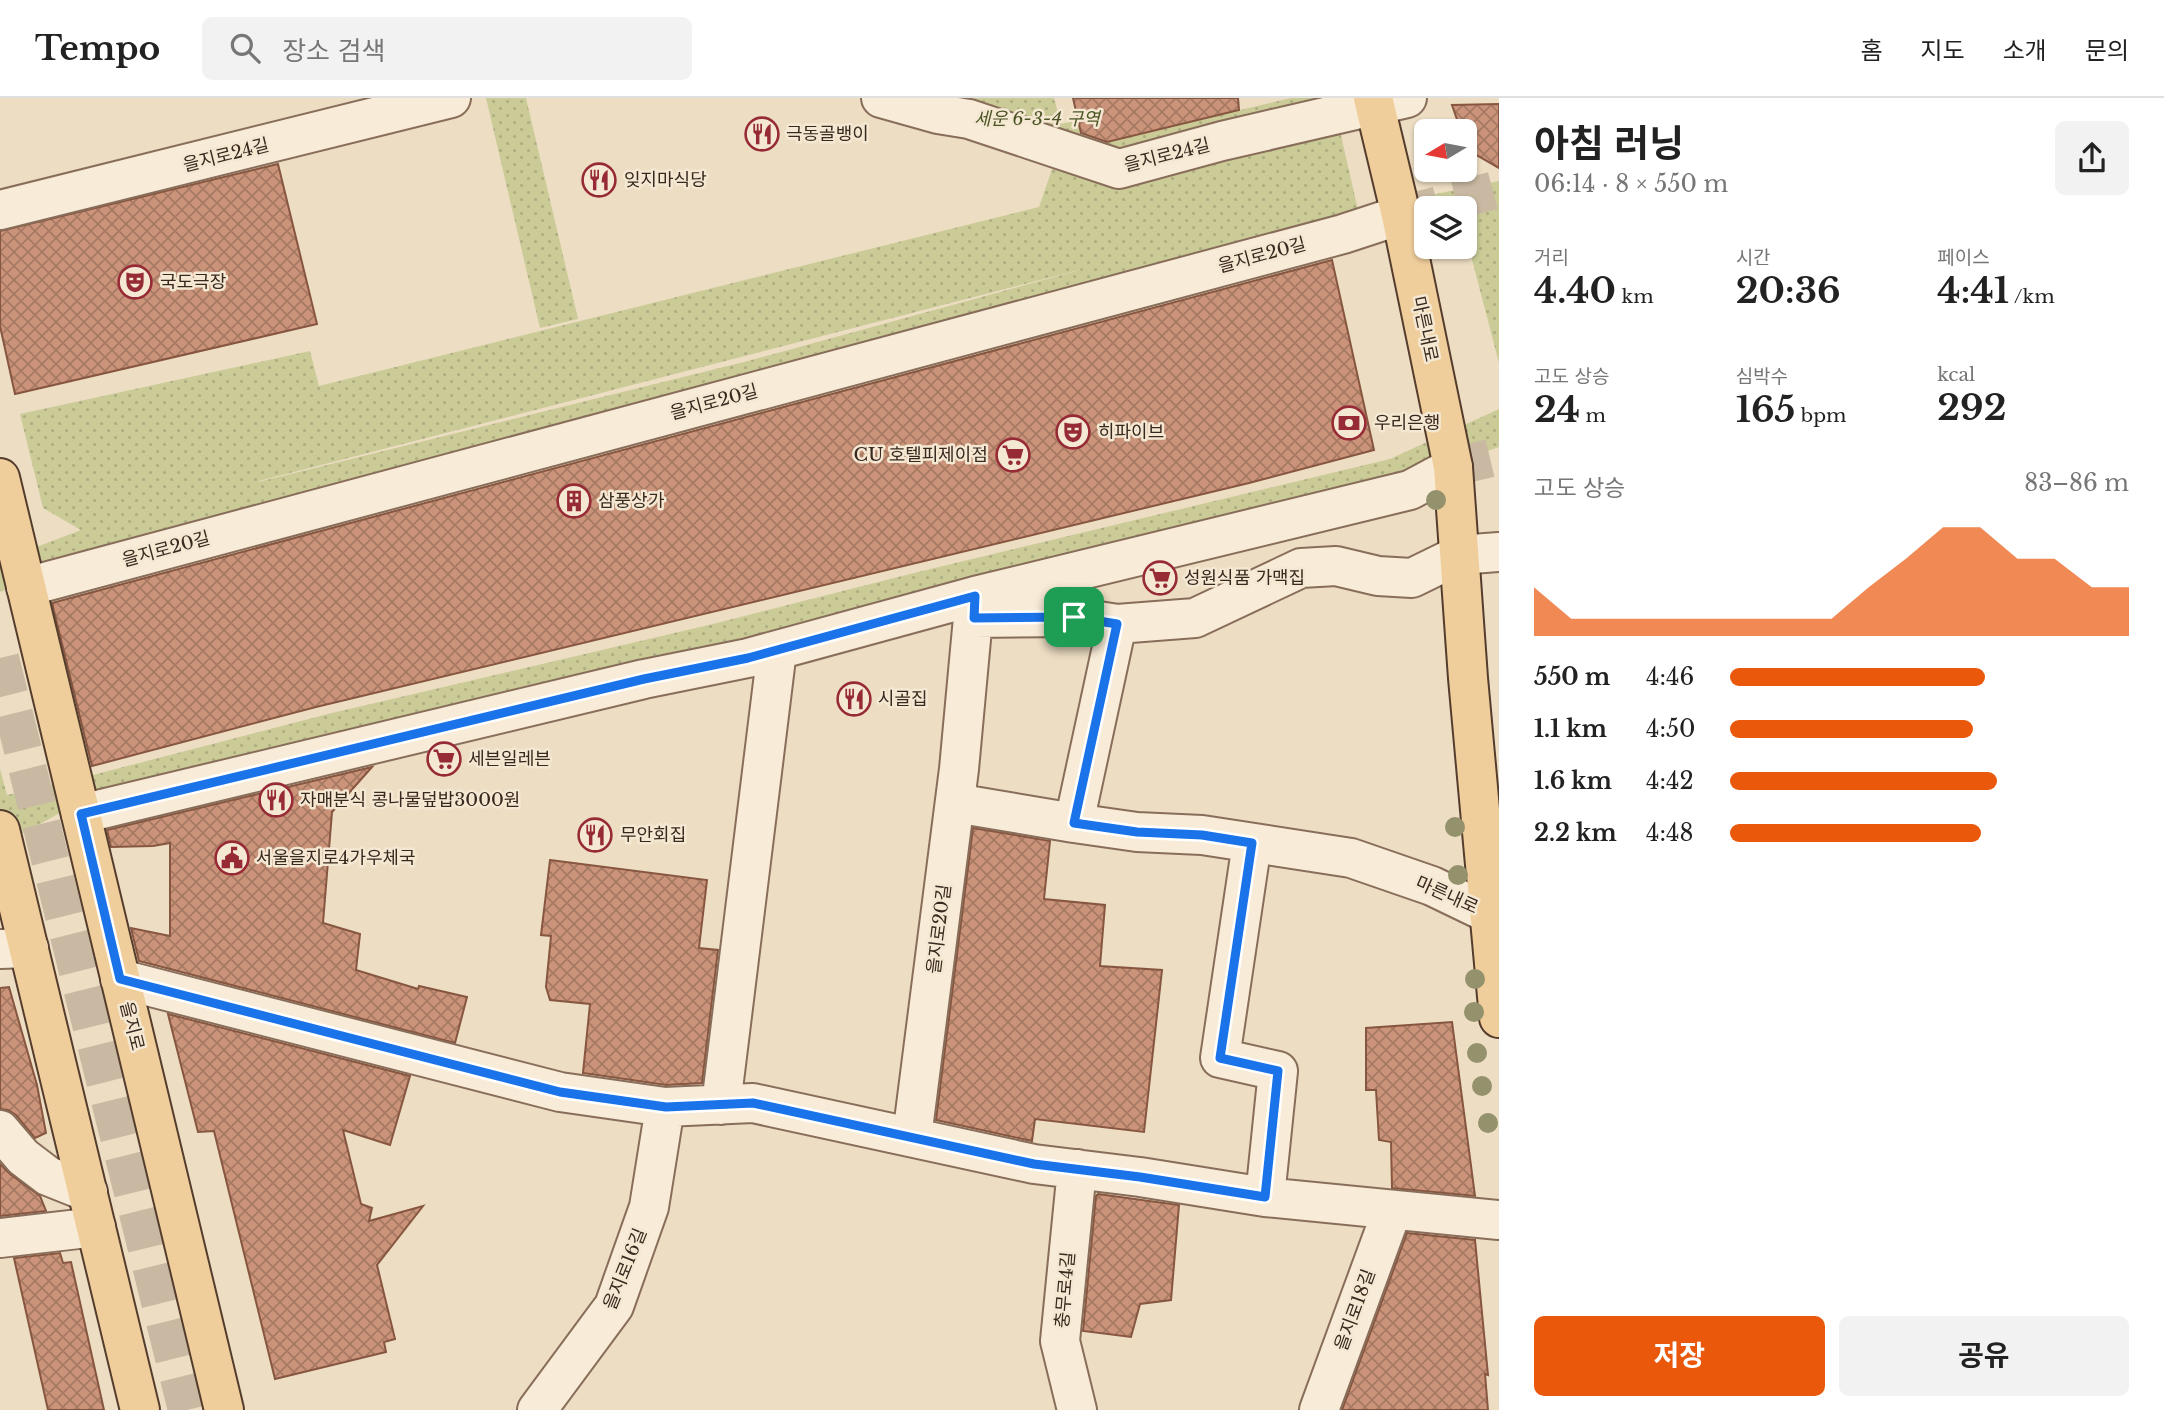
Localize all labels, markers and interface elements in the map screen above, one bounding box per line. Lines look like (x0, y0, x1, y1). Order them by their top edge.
search box (202, 17, 692, 80)
text: Tempo (35, 28, 160, 69)
icon: search (226, 29, 264, 67)
text: 장소 검색 (282, 35, 385, 67)
text: 홈 (1860, 36, 1882, 65)
text: 지도 (1920, 36, 1965, 65)
text: 소개 (2003, 36, 2047, 65)
text: 문의 (2085, 36, 2129, 65)
park label: 세운 6-3-4 구역 (974, 108, 1102, 130)
restaurant icon: 극동골뱅이 (743, 115, 781, 153)
north arrow (1414, 119, 1477, 182)
map controls (1414, 119, 1477, 259)
text: 아침 러닝 (1534, 120, 1684, 167)
button: share (2055, 121, 2129, 195)
place label: 극동골뱅이 (786, 123, 869, 145)
street label: 을지로24길 (181, 134, 271, 176)
street label: 을지로24길 (1122, 134, 1212, 176)
restaurant icon: 잊지마식당 (580, 161, 618, 199)
place label: 잊지마식당 (624, 169, 707, 191)
text: 06:14 · 8 × 550 m (1534, 170, 1728, 198)
button: layers (1414, 196, 1477, 259)
street label: 을지로20길 (1216, 233, 1308, 277)
text: 거리 (1534, 246, 1569, 269)
text: 시간 (1736, 246, 1771, 269)
text: 페이스 (1937, 246, 1990, 269)
theatre icon: 국도극장 (116, 263, 154, 301)
text: 4.40 (1534, 269, 1616, 312)
text: 20:36 (1736, 269, 1841, 312)
text: 4:41 (1937, 269, 2009, 312)
place label: 국도극장 (160, 271, 226, 293)
text: km (1616, 285, 1654, 308)
text: /km (2009, 285, 2055, 308)
street label: 마른내로 (1407, 294, 1443, 364)
text: kcal (1937, 363, 1975, 386)
text: 고도 상승 (1534, 365, 1609, 388)
text: 심박수 (1736, 365, 1788, 388)
street label: 을지로20길 (668, 380, 760, 424)
text: 292 (1937, 386, 2007, 429)
text: 24 (1534, 388, 1580, 431)
text: 165 (1736, 388, 1795, 431)
bank icon: 우리은행 (1330, 404, 1368, 442)
text: m (1580, 404, 1606, 427)
text: bpm (1795, 404, 1847, 427)
place label: 우리은행 (1374, 412, 1440, 434)
theatre icon: 히파이브 (1054, 413, 1092, 451)
place label: 히파이브 (1098, 421, 1164, 443)
supermarket icon: CU 호텔피제이점 (994, 436, 1032, 474)
place label: CU 호텔피제이점 (854, 444, 988, 466)
text: 83–86 m (2024, 469, 2129, 497)
text: 고도 상승 (1534, 474, 1625, 502)
building icon: 삼풍상가 (555, 482, 593, 520)
place label: 삼풍상가 (598, 490, 665, 512)
street label: 을지로20길 (120, 527, 212, 571)
supermarket icon: 성원식품 가맥집 (1141, 559, 1179, 597)
place label: 성원식품 가맥집 (1184, 567, 1305, 589)
pin (1044, 587, 1104, 647)
icon: arrive (1055, 598, 1093, 636)
text: 550 m (1534, 663, 1610, 691)
text: 4:46 (1646, 663, 1694, 691)
restaurant icon: 시골집 (835, 680, 873, 718)
place label: 시골집 (878, 688, 928, 710)
text: 1.1 km (1534, 715, 1607, 743)
text: 4:50 (1646, 715, 1696, 743)
supermarket icon: 세븐일레븐 (425, 740, 463, 778)
place label: 세븐일레븐 (468, 748, 551, 770)
text: 1.6 km (1534, 767, 1612, 795)
text: 4:42 (1646, 767, 1694, 795)
restaurant icon: 자매분식 콩나물덮밥3000원 (257, 781, 295, 819)
place label: 자매분식 콩나물덮밥3000원 (300, 789, 520, 811)
restaurant icon: 무안회집 (576, 816, 614, 854)
text: 2.2 km (1534, 819, 1617, 847)
text: 4:48 (1646, 819, 1693, 847)
place label: 무안회집 (620, 824, 686, 846)
public building icon: 서울을지로4가우체국 (213, 839, 251, 877)
place label: 서울을지로4가우체국 (256, 847, 416, 869)
street label: 마른내로 (1412, 871, 1482, 919)
street label: 을지로20길 (923, 883, 955, 975)
street label: 을지로 (115, 999, 149, 1053)
street label: 을지로16길 (599, 1225, 651, 1313)
street label: 충무로4길 (1051, 1251, 1079, 1329)
street label: 을지로18길 (1330, 1266, 1380, 1354)
button: 저장 (1534, 1316, 1825, 1396)
button: 공유 (1839, 1316, 2129, 1396)

